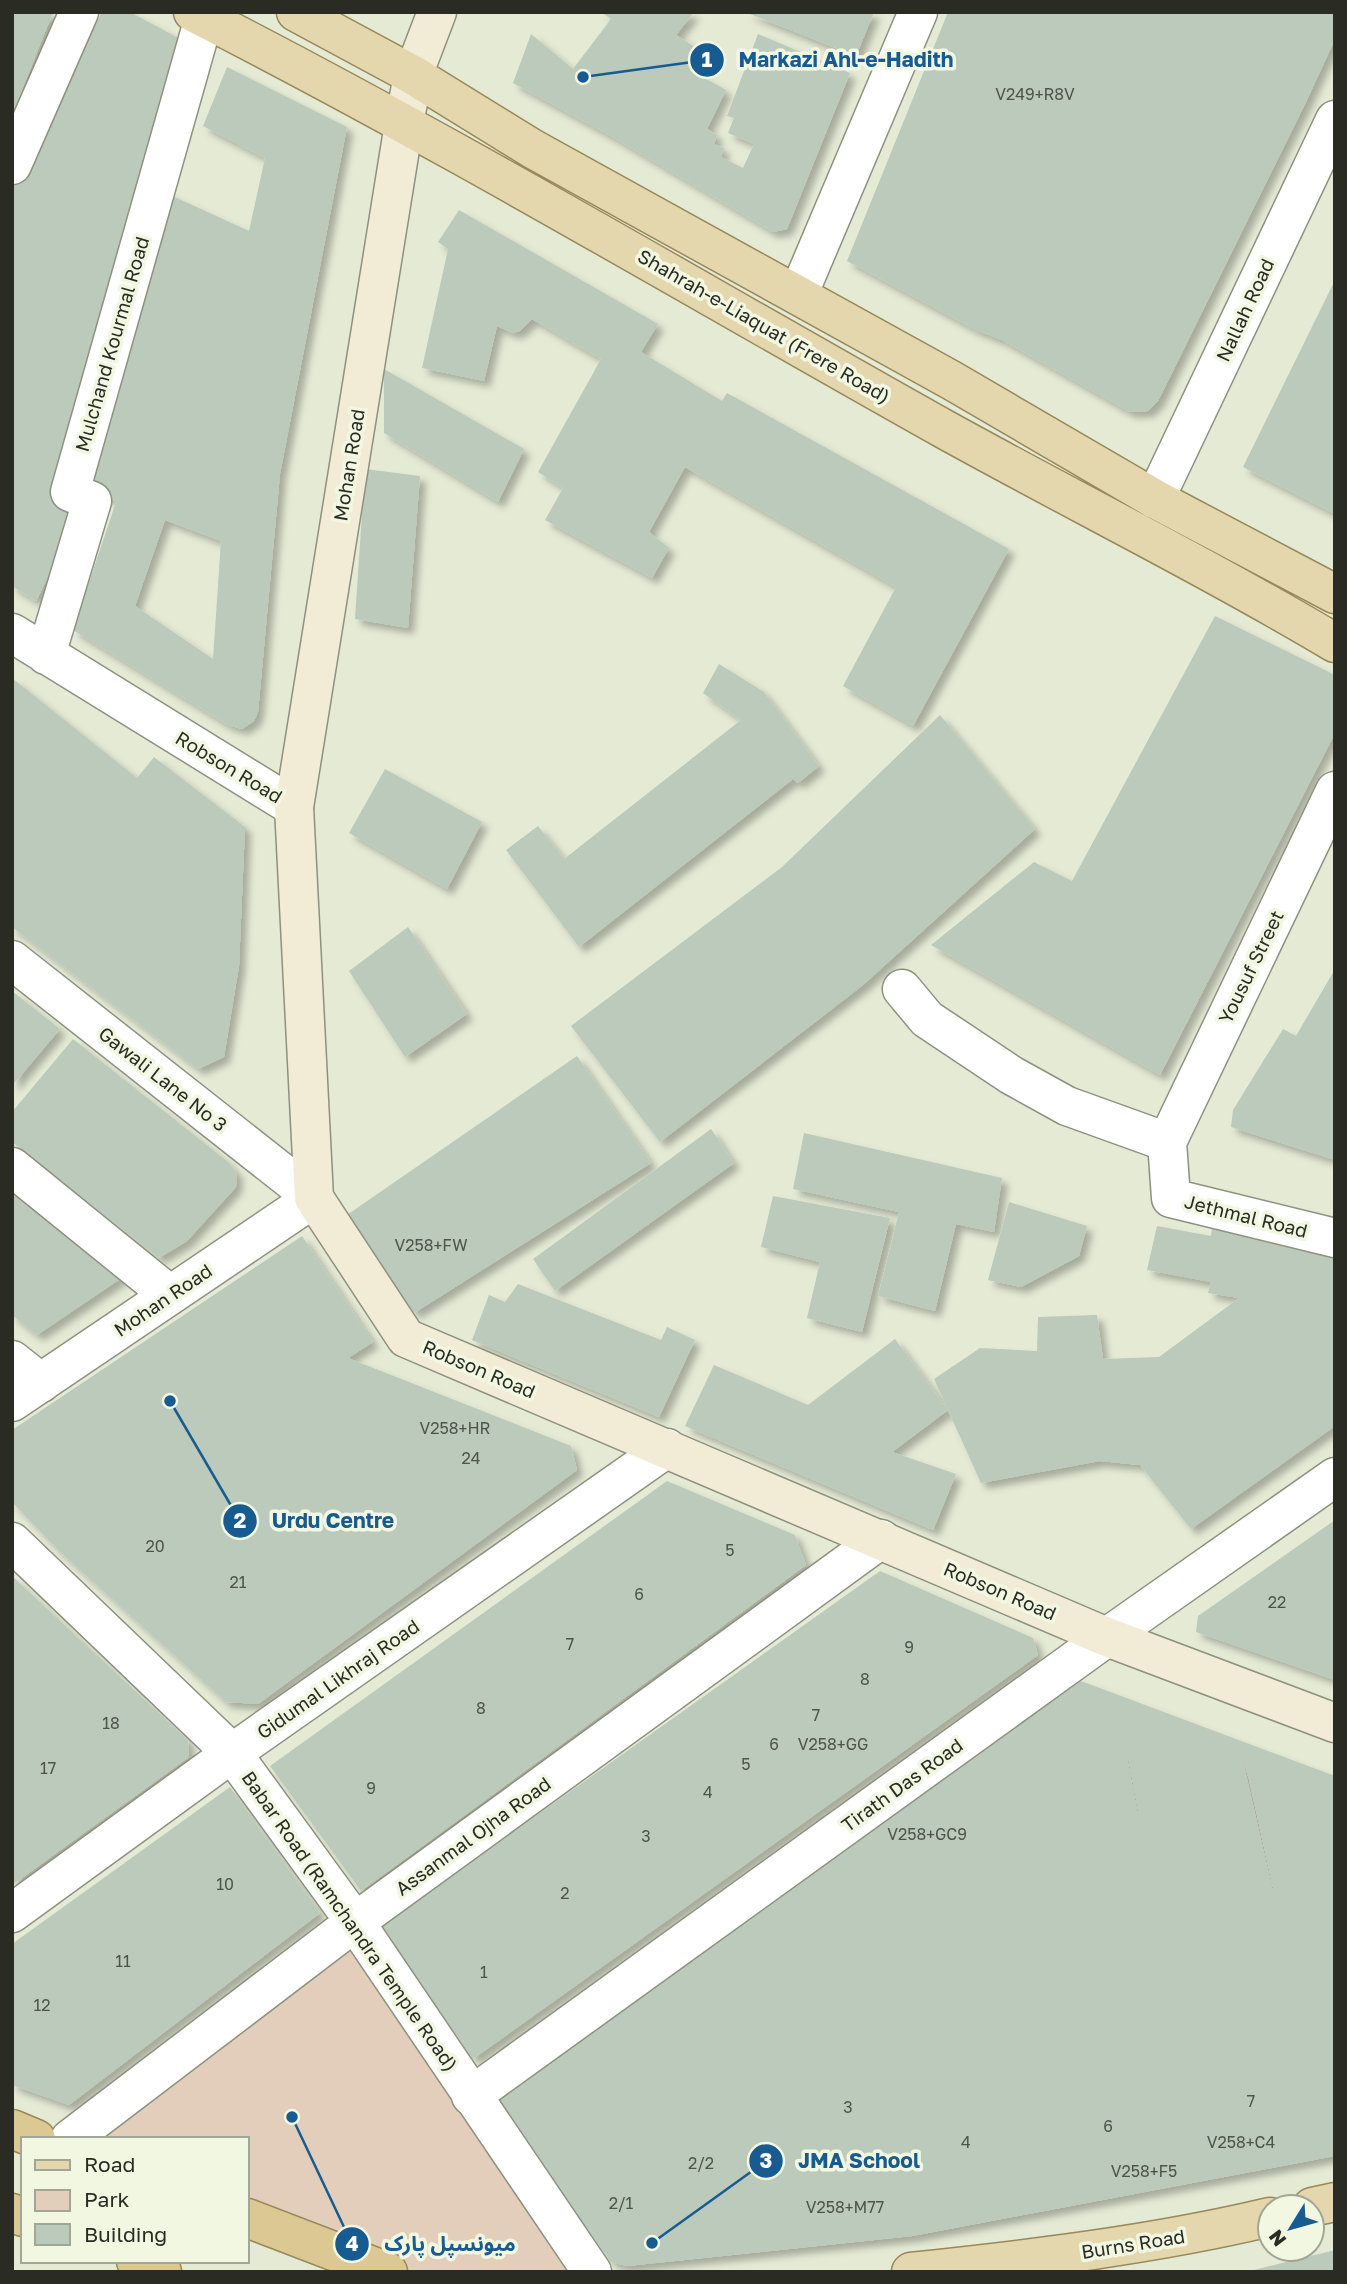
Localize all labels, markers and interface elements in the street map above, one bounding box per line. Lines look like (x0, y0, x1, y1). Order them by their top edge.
callout: Markazi Ahl-e-Hadith (689, 39, 967, 81)
text: 1 (702, 46, 713, 72)
text: Markazi Ahl-e-Hadith (738, 46, 954, 72)
house number: V249+R8V (995, 84, 1075, 104)
street label: Mulchand Kourmal Road (70, 234, 153, 454)
street label: Shahrah-e-Liaquat (Frere Road) (634, 244, 895, 407)
street label: Nallah Road (1211, 255, 1278, 365)
street label: Mohan Road (328, 407, 369, 523)
street label: Robson Road (172, 726, 287, 807)
street label: Yousuf Street (1213, 906, 1288, 1027)
street label: Gawali Lane No 3 (95, 1021, 232, 1136)
street label: Jethmal Road (1182, 1189, 1310, 1242)
house number: V258+FW (394, 1235, 468, 1255)
street label: Mohan Road (109, 1258, 216, 1341)
street label: Robson Road (419, 1334, 539, 1403)
house number: V258+HR (420, 1418, 491, 1438)
house number: 24 (461, 1448, 481, 1468)
callout: Urdu Centre (223, 1500, 408, 1542)
text: 2 (234, 1507, 247, 1533)
text: Urdu Centre (272, 1507, 394, 1533)
house number: 20 (145, 1536, 165, 1556)
house number: 5 (725, 1540, 735, 1560)
street label: Robson Road (940, 1556, 1060, 1625)
house number: 21 (229, 1572, 247, 1592)
house number: 6 (634, 1584, 644, 1604)
house number: 22 (1268, 1592, 1286, 1612)
street label: Gidumal Likhraj Road (252, 1614, 423, 1743)
house number: 7 (566, 1634, 574, 1654)
house number: 9 (904, 1637, 914, 1657)
house number: 8 (860, 1669, 870, 1689)
house number: 8 (476, 1698, 486, 1718)
house number: 7 (812, 1705, 820, 1725)
house number: 18 (102, 1713, 120, 1733)
street label: Tirath Das Road (837, 1733, 967, 1836)
house number: 6 (769, 1734, 779, 1754)
house number: V258+GG (798, 1734, 868, 1754)
house number: 5 (741, 1754, 751, 1774)
house number: 17 (40, 1758, 56, 1778)
street label: Babar Road (Ramchandra Temple Road) (238, 1766, 463, 2075)
street label: Assanmal Ojha Road (391, 1771, 555, 1900)
house number: 9 (366, 1778, 376, 1798)
house number: 4 (703, 1782, 713, 1802)
house number: V258+GC9 (887, 1824, 967, 1844)
house number: 3 (641, 1826, 651, 1846)
house number: 10 (216, 1874, 234, 1894)
house number: 2 (560, 1883, 570, 1903)
house number: 11 (115, 1951, 131, 1971)
house number: 1 (480, 1962, 488, 1982)
house number: 12 (33, 1995, 51, 2015)
house number: 7 (1247, 2091, 1255, 2111)
house number: 3 (843, 2097, 853, 2117)
house number: 6 (1103, 2116, 1113, 2136)
house number: 4 (961, 2132, 971, 2152)
house number: V258+C4 (1207, 2132, 1275, 2152)
legend (21, 2137, 248, 2263)
callout: JMA School (749, 2140, 934, 2182)
text: 3 (760, 2147, 772, 2173)
text: JMA School (798, 2147, 920, 2173)
text: Road (84, 2151, 135, 2177)
house number: 2/2 (688, 2153, 714, 2173)
house number: V258+F5 (1111, 2161, 1177, 2181)
text: Park (84, 2186, 130, 2212)
house number: 2/1 (609, 2193, 634, 2213)
north arrow (1256, 2193, 1326, 2263)
house number: V258+M77 (806, 2197, 884, 2217)
text: Building (84, 2221, 167, 2247)
callout: میونسپل پارک (335, 2223, 529, 2265)
street label: Burns Road (1079, 2224, 1186, 2263)
text: N (1263, 2226, 1291, 2251)
text: 4 (345, 2230, 359, 2256)
text: میونسپل پارک (384, 2230, 516, 2258)

